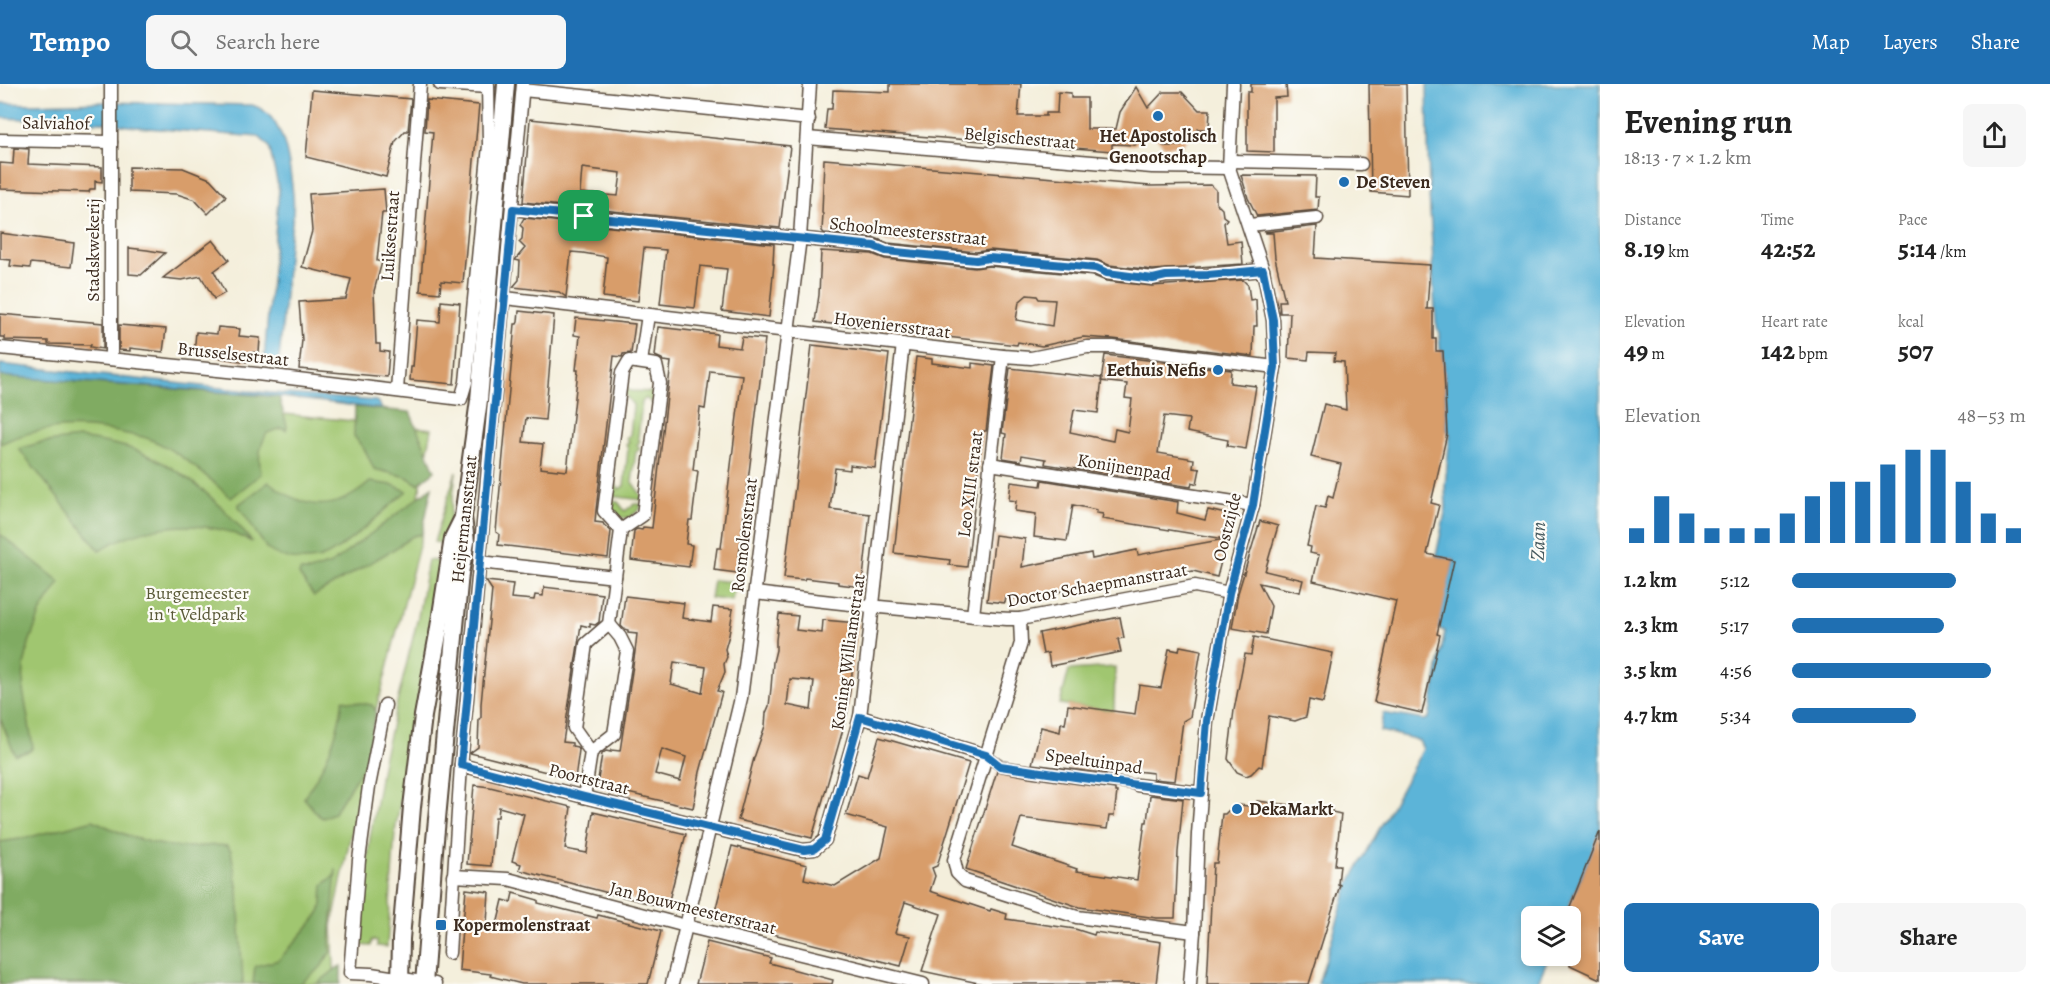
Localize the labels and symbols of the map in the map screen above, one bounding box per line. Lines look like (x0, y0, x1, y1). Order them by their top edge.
marker: Het Apostolisch Genootschap (1151, 109, 1165, 123)
street label: Salviahof (22, 110, 93, 136)
street label: Belgischestraat (963, 121, 1077, 155)
place label: Het Apostolisch Genootschap (1099, 124, 1217, 169)
place label: De Steven (1356, 170, 1430, 194)
marker: De Steven (1337, 175, 1351, 189)
street label: Luiksestraat (375, 190, 405, 282)
pin (558, 190, 609, 241)
street label: Stadskwekerij (81, 198, 105, 302)
street label: Schoolmeestersstraat (828, 211, 988, 251)
street label: Hoveniersstraat (832, 306, 952, 344)
street label: Brusselsestraat (176, 336, 290, 372)
place label: Eethuis Nefis (1106, 358, 1206, 382)
marker: Eethuis Nefis (1211, 363, 1225, 377)
street label: Leo XIII straat (952, 429, 988, 539)
street label: Konijnenpad (1075, 448, 1173, 486)
street label: Heijermansstraat (445, 454, 483, 584)
street label: Rosmolenstraat (725, 476, 763, 594)
street label: Oostzijde (1207, 490, 1247, 564)
water label: Zaan (1524, 521, 1552, 561)
street label: Doctor Schaepmanstraat (1005, 557, 1189, 613)
street label: Koning Williamstraat (825, 572, 871, 732)
park label: Burgemeester in 't Veldpark (145, 581, 249, 626)
street label: Speeltuinpad (1044, 742, 1144, 780)
street label: Poortstraat (546, 757, 632, 801)
place label: DekaMarkt (1249, 797, 1334, 821)
marker: DekaMarkt (1230, 802, 1244, 816)
street label: Jan Bouwmeesterstraat (607, 876, 779, 940)
place label: Kopermolenstraat (453, 913, 590, 937)
marker: Kopermolenstraat (434, 918, 448, 932)

